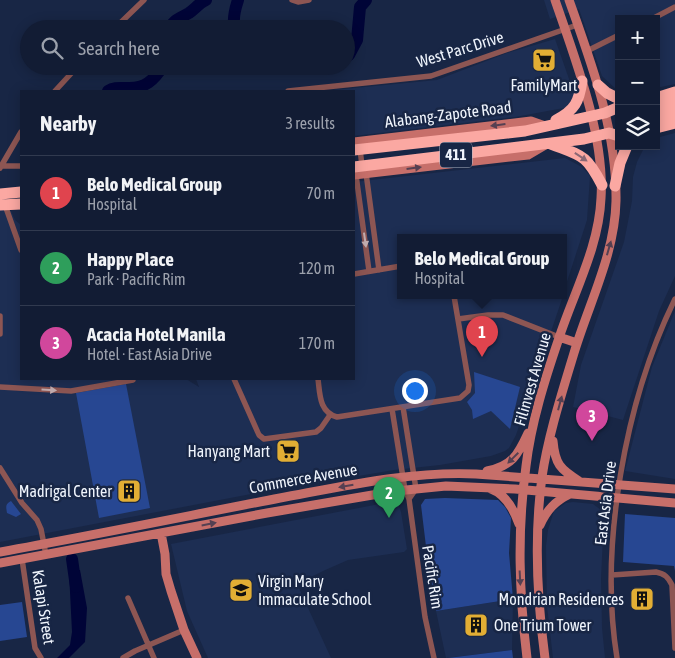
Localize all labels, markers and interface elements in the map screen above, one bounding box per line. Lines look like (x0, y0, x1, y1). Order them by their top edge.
map controls (615, 15, 660, 150)
button: + (615, 15, 660, 60)
search box (20, 20, 355, 75)
street label: West Parc Drive (414, 27, 506, 71)
icon: search (38, 34, 66, 62)
text: Search here (78, 37, 160, 59)
supermarket icon: FamilyMart (531, 47, 557, 73)
button: − (615, 60, 660, 105)
place label: FamilyMart (511, 76, 578, 95)
street label: Alabang-Zapote Road (384, 97, 512, 132)
button: layers (615, 105, 660, 150)
text: Nearby (40, 111, 96, 135)
text: 3 results (285, 114, 335, 132)
one-way arrow (489, 121, 505, 129)
road number: 411 (440, 142, 472, 168)
one-way arrow (575, 153, 588, 162)
one-way arrow (407, 164, 423, 172)
text: Belo Medical Group (87, 173, 222, 195)
text: 1 (52, 184, 60, 202)
text: 70 m (306, 184, 335, 202)
text: Hospital (87, 195, 137, 213)
one-way arrow (361, 232, 369, 248)
popup (397, 234, 567, 299)
one-way arrow (605, 240, 613, 255)
text: Belo Medical Group (415, 247, 549, 269)
text: Happy Place (87, 248, 174, 270)
text: 2 (52, 259, 60, 277)
text: 120 m (299, 259, 335, 277)
text: Hospital (415, 269, 465, 287)
text: Park · Pacific Rim (87, 270, 186, 288)
pin: 1 (466, 316, 498, 357)
text: Acacia Hotel Manila (87, 323, 226, 345)
street label: Filinvest Avenue (510, 330, 554, 428)
text: 3 (52, 334, 60, 352)
text: 170 m (299, 334, 335, 352)
text: Hotel · East Asia Drive (87, 345, 212, 363)
your location (402, 378, 428, 404)
one-way arrow (41, 386, 57, 394)
one-way arrow (556, 395, 564, 410)
pin: 3 (576, 400, 608, 441)
supermarket icon: Hanyang Mart (275, 438, 301, 464)
place label: Hanyang Mart (187, 442, 270, 461)
one-way arrow (508, 452, 520, 464)
street label: Commerce Avenue (248, 460, 358, 496)
street label: East Asia Drive (591, 460, 619, 546)
pin: 2 (373, 477, 405, 518)
building icon: Madrigal Center (116, 478, 142, 504)
place label: Madrigal Center (19, 482, 112, 501)
one-way arrow (338, 482, 353, 490)
one-way arrow (202, 519, 218, 527)
street label: Pacific Rim (419, 544, 447, 610)
street label: Kalapi Street (28, 568, 59, 646)
one-way arrow (517, 570, 525, 586)
place label: Virgin Mary Immaculate School (258, 572, 372, 608)
school or university icon: Virgin Mary Immaculate School (228, 577, 254, 603)
building icon: Mondrian Residences (629, 586, 655, 612)
place label: Mondrian Residences (499, 590, 624, 608)
building icon: One Trium Tower (463, 612, 489, 638)
place label: One Trium Tower (494, 616, 592, 634)

